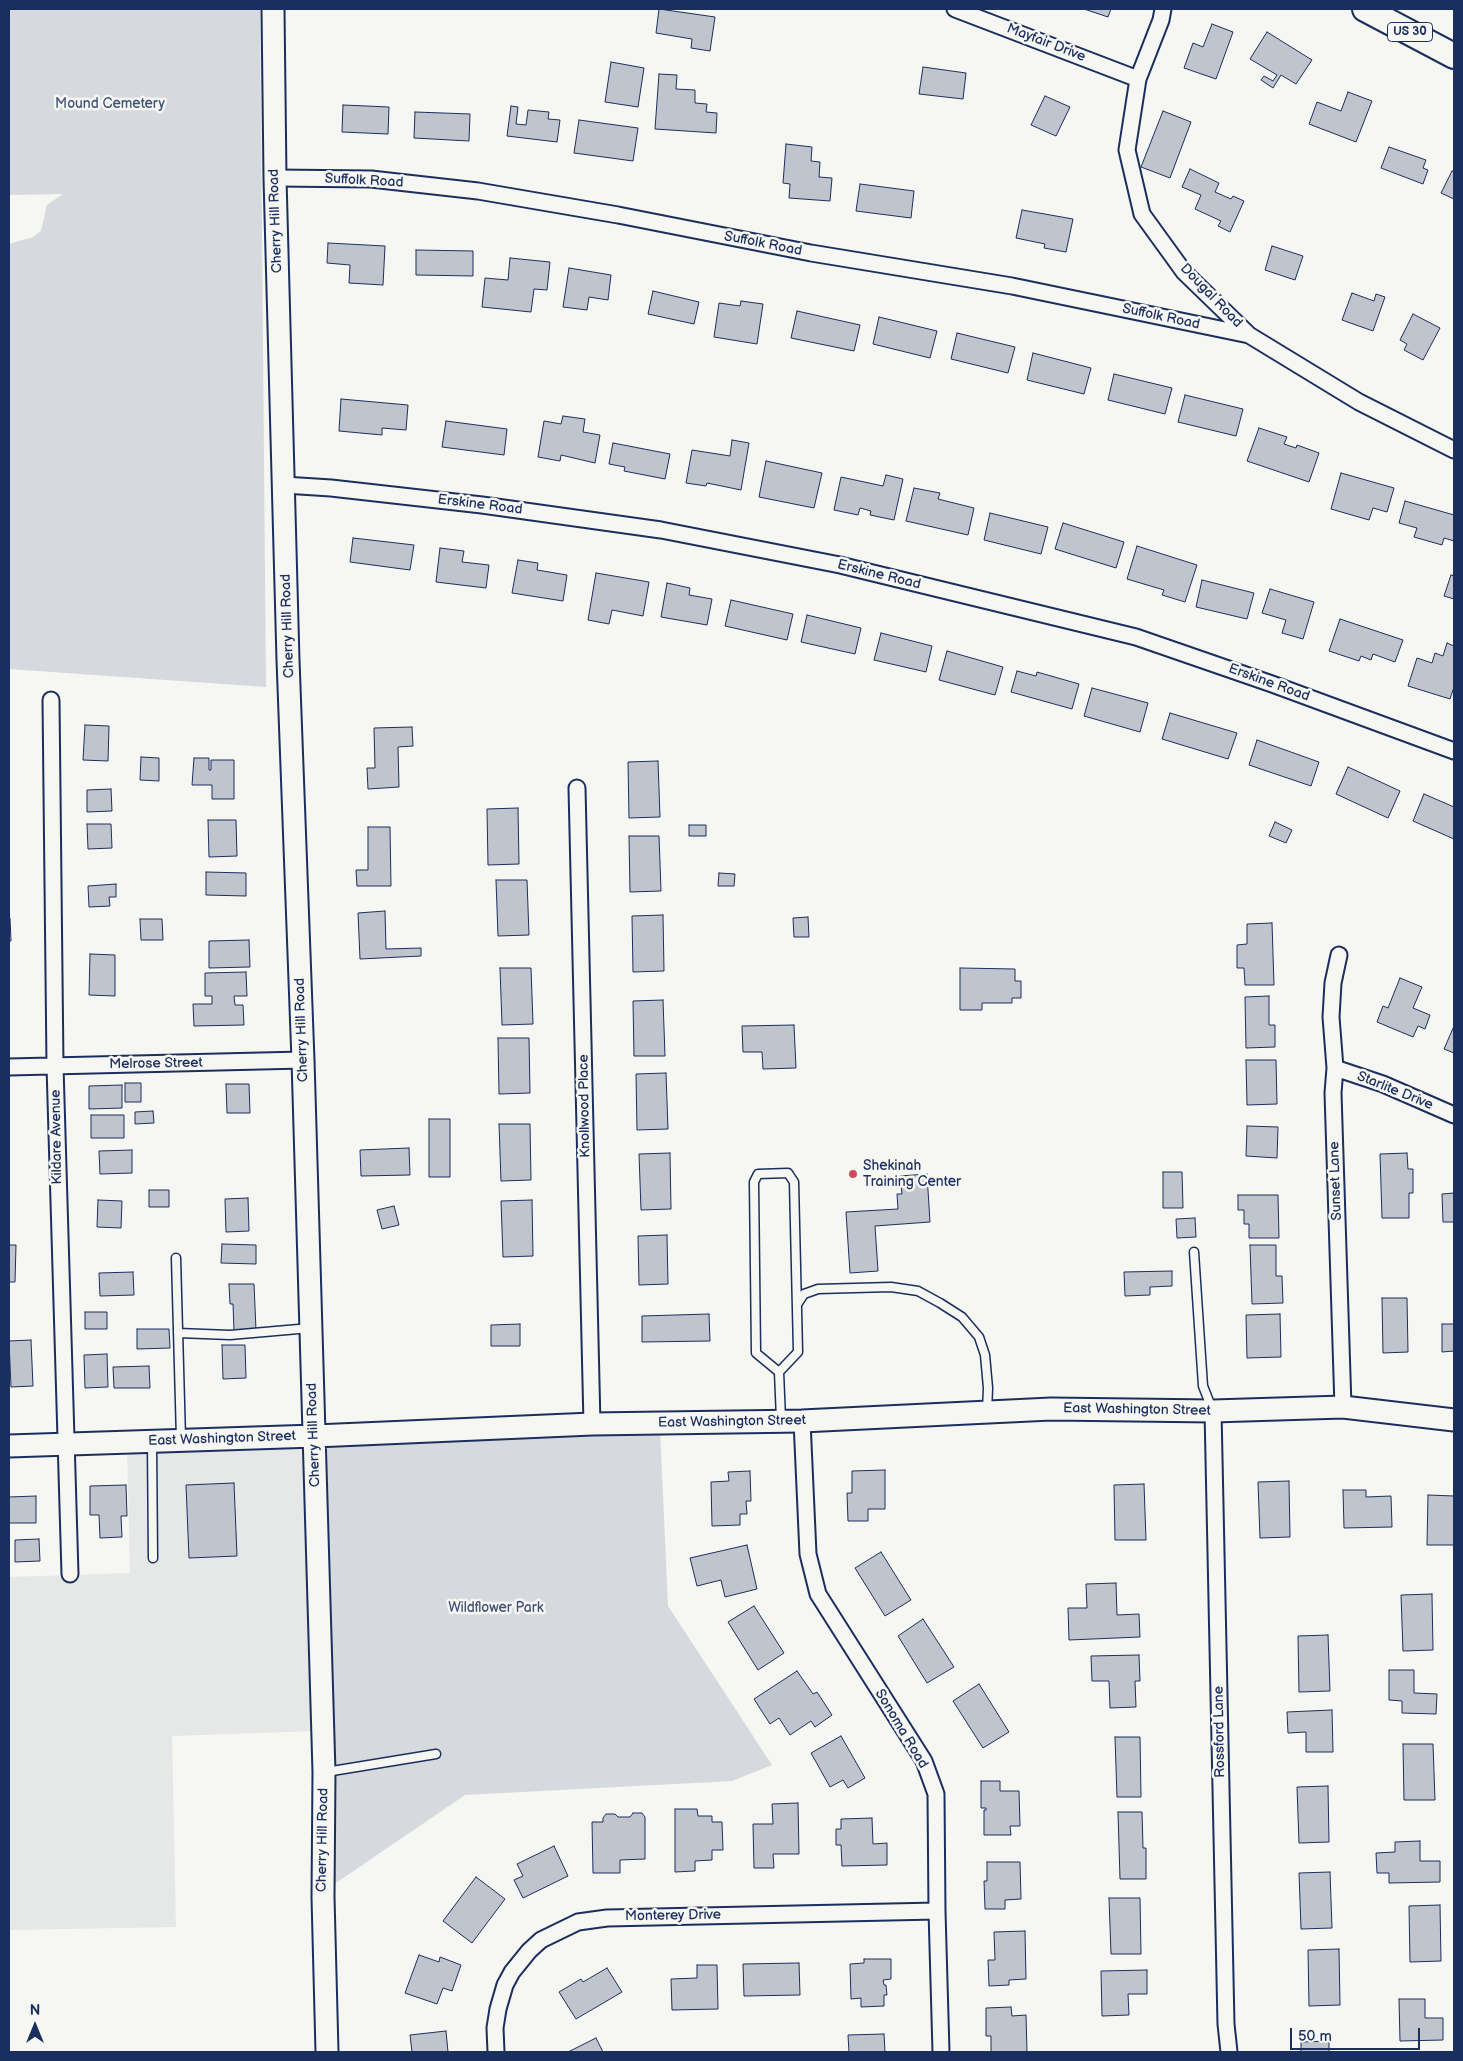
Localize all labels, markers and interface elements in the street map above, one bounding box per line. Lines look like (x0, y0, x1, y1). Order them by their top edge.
street label: Mayfair Drive (1004, 20, 1088, 66)
road number: US 30 (1388, 22, 1432, 42)
park label: Mound Cemetery (55, 96, 165, 112)
street label: Cherry Hill Road (266, 169, 286, 273)
street label: Suffolk Road (324, 171, 404, 191)
street label: Suffolk Road (723, 228, 803, 260)
street label: Dougal Road (1176, 261, 1246, 331)
street label: Suffolk Road (1121, 301, 1201, 333)
street label: Erskine Road (437, 491, 523, 519)
street label: Erskine Road (836, 557, 922, 593)
street label: Cherry Hill Road (278, 574, 298, 678)
street label: Erskine Road (1226, 661, 1312, 705)
street label: Cherry Hill Road (292, 978, 312, 1082)
street label: Knollwood Place (576, 1054, 594, 1158)
street label: Melrose Street (109, 1055, 203, 1073)
street label: Starlite Drive (1354, 1068, 1436, 1114)
street label: Kildare Avenue (48, 1089, 66, 1185)
street label: Sunset Lane (1326, 1141, 1346, 1221)
place label: Shekinah Training Center (863, 1158, 961, 1190)
marker: Shekinah Training Center (847, 1168, 859, 1180)
street label: Cherry Hill Road (304, 1383, 324, 1487)
street label: East Washington Street (1063, 1400, 1211, 1420)
street label: East Washington Street (658, 1412, 806, 1432)
street label: East Washington Street (148, 1428, 296, 1450)
park label: Wildflower Park (448, 1600, 544, 1616)
street label: Sonoma Road (871, 1686, 931, 1772)
street label: Rossford Lane (1211, 1686, 1229, 1778)
street label: Cherry Hill Road (314, 1788, 332, 1892)
street label: Monterey Drive (625, 1907, 721, 1925)
north arrow (10, 2001, 60, 2051)
text: N (30, 2002, 40, 2019)
scale bar (1293, 2018, 1423, 2050)
text: 50 m (1298, 2027, 1332, 2046)

